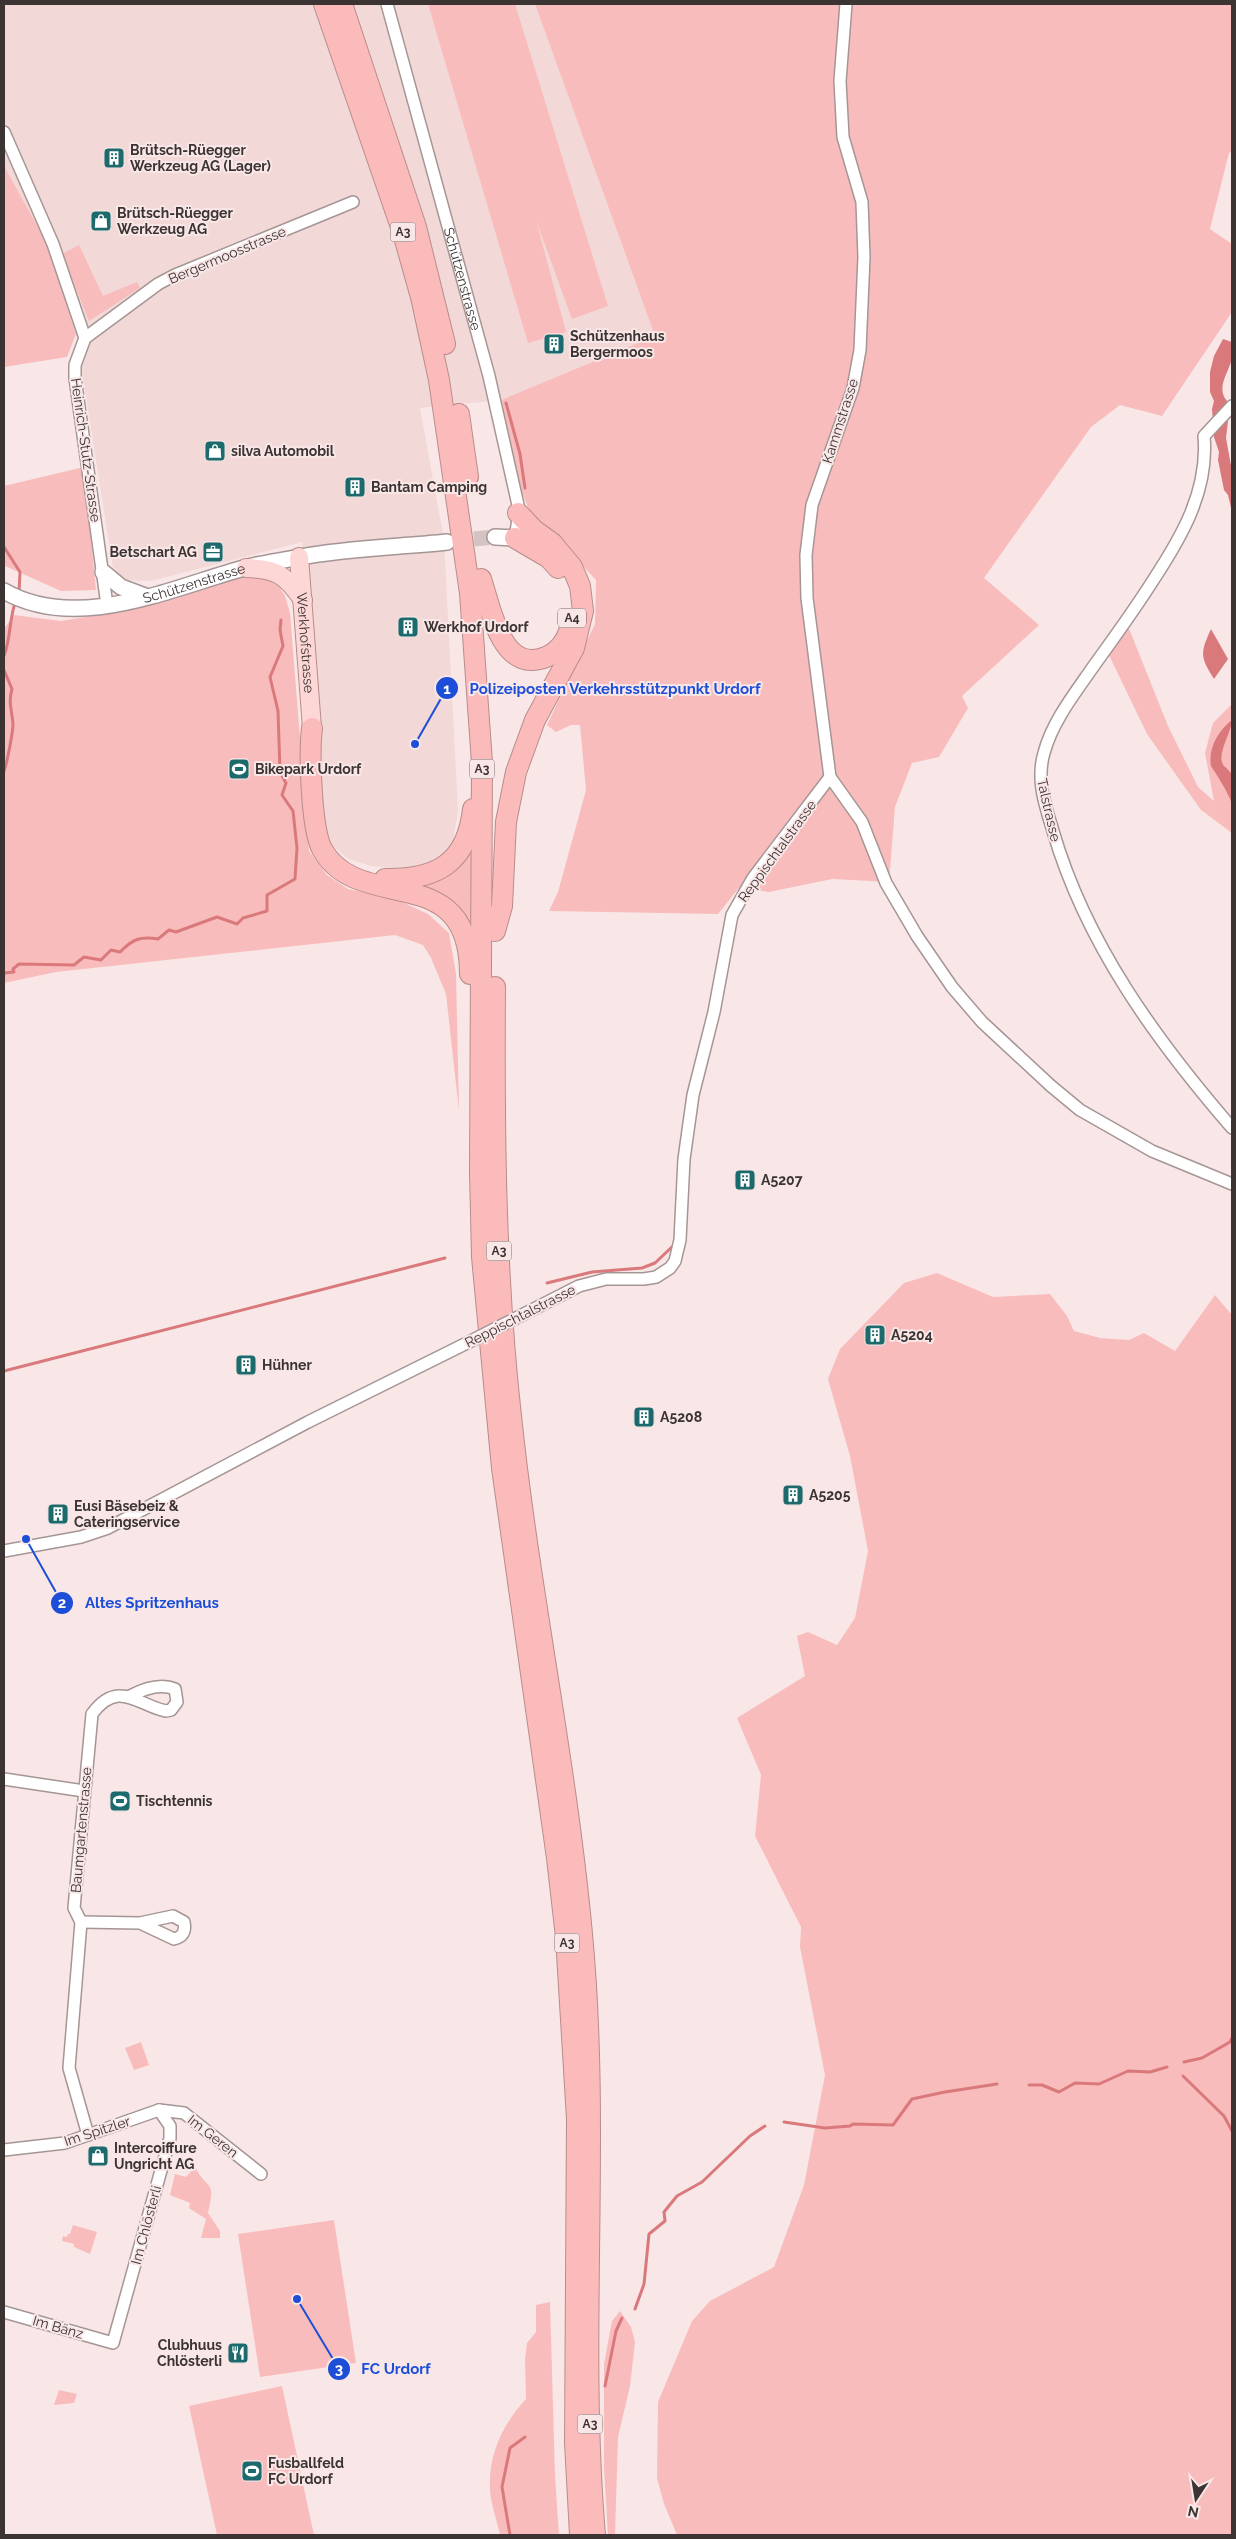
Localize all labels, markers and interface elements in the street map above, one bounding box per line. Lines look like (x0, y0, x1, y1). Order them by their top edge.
place label: Brütsch-Rüegger Werkzeug AG (Lager) (130, 142, 271, 174)
building icon: Brütsch-Rüegger Werkzeug AG (Lager) (102, 146, 126, 170)
place label: Brütsch-Rüegger Werkzeug AG (117, 205, 233, 237)
shop icon: Brütsch-Rüegger Werkzeug AG (89, 209, 113, 233)
road number: A3 (390, 222, 416, 242)
street label: Bergermoosstrasse (166, 223, 288, 287)
street label: Schützenstrasse (441, 225, 484, 332)
place label: Schützenhaus Bergermoos (570, 328, 665, 360)
building icon: Schützenhaus Bergermoos (542, 332, 566, 356)
street label: Heinrich-Stutz-Strasse (68, 377, 104, 523)
street label: Kammstrasse (819, 377, 861, 465)
shop icon: silva Automobil (203, 439, 227, 463)
place label: silva Automobil (231, 443, 335, 459)
building icon: Bantam Camping (343, 475, 367, 499)
place label: Bantam Camping (371, 479, 487, 495)
office icon: Betschart AG (201, 540, 225, 564)
place label: Betschart AG (110, 544, 197, 560)
street label: Schützenstrasse (141, 560, 247, 606)
street label: Werkhofstrasse (294, 592, 317, 694)
road number: A4 (558, 608, 586, 628)
building icon: Werkhof Urdorf (396, 615, 420, 639)
place label: Werkhof Urdorf (424, 619, 529, 635)
callout: Polizeiposten Verkehrsstützpunkt Urdorf (434, 673, 771, 703)
text: 1 (443, 680, 451, 698)
text: Polizeiposten Verkehrsstützpunkt Urdorf (470, 680, 761, 698)
sports icon: Bikepark Urdorf (227, 757, 251, 781)
road number: A3 (470, 760, 494, 779)
place label: Bikepark Urdorf (255, 761, 362, 777)
street label: Talstrasse (1034, 777, 1064, 843)
street label: Reppischtalstrasse (735, 797, 819, 905)
building icon: A5207 (733, 1168, 757, 1192)
place label: A5207 (761, 1172, 803, 1188)
road number: A3 (486, 1242, 512, 1260)
street label: Reppischtalstrasse (462, 1281, 578, 1351)
building icon: A5204 (863, 1323, 887, 1347)
place label: A5204 (891, 1327, 933, 1343)
building icon: Hühner (234, 1353, 258, 1377)
place label: Hühner (262, 1357, 312, 1373)
building icon: A5208 (632, 1405, 656, 1429)
place label: A5208 (660, 1409, 702, 1425)
building icon: A5205 (781, 1483, 805, 1507)
place label: A5205 (809, 1487, 851, 1503)
place label: Eusi Bäsebeiz & Cateringservice (74, 1498, 180, 1530)
building icon: Eusi Bäsebeiz & Cateringservice (46, 1502, 70, 1526)
callout: Altes Spritzenhaus (50, 1588, 229, 1618)
text: 2 (58, 1594, 66, 1612)
text: Altes Spritzenhaus (85, 1594, 219, 1612)
street label: Baumgartenstrasse (68, 1767, 94, 1893)
sports icon: Tischtennis (108, 1789, 132, 1813)
place label: Tischtennis (136, 1793, 213, 1809)
road number: A3 (554, 1934, 580, 1952)
street label: Im Geren (185, 2111, 241, 2161)
street label: Im Spitzler (62, 2113, 132, 2149)
place label: Intercoiffure Ungricht AG (114, 2140, 197, 2172)
shop icon: Intercoiffure Ungricht AG (86, 2144, 110, 2168)
street label: Im Chlösterli (128, 2184, 164, 2266)
street label: Im Bänz (31, 2312, 85, 2342)
place label: Clubhuus Chlösterli (157, 2337, 222, 2369)
restaurant icon: Clubhuus Chlösterli (226, 2341, 250, 2365)
callout: FC Urdorf (326, 2354, 441, 2384)
text: 3 (335, 2360, 343, 2378)
text: FC Urdorf (361, 2360, 431, 2378)
road number: A3 (578, 2414, 602, 2434)
place label: Fusballfeld FC Urdorf (268, 2455, 344, 2487)
sports icon: Fusballfeld FC Urdorf (240, 2459, 264, 2483)
north arrow (1171, 2474, 1221, 2524)
text: N (1186, 2503, 1200, 2521)

